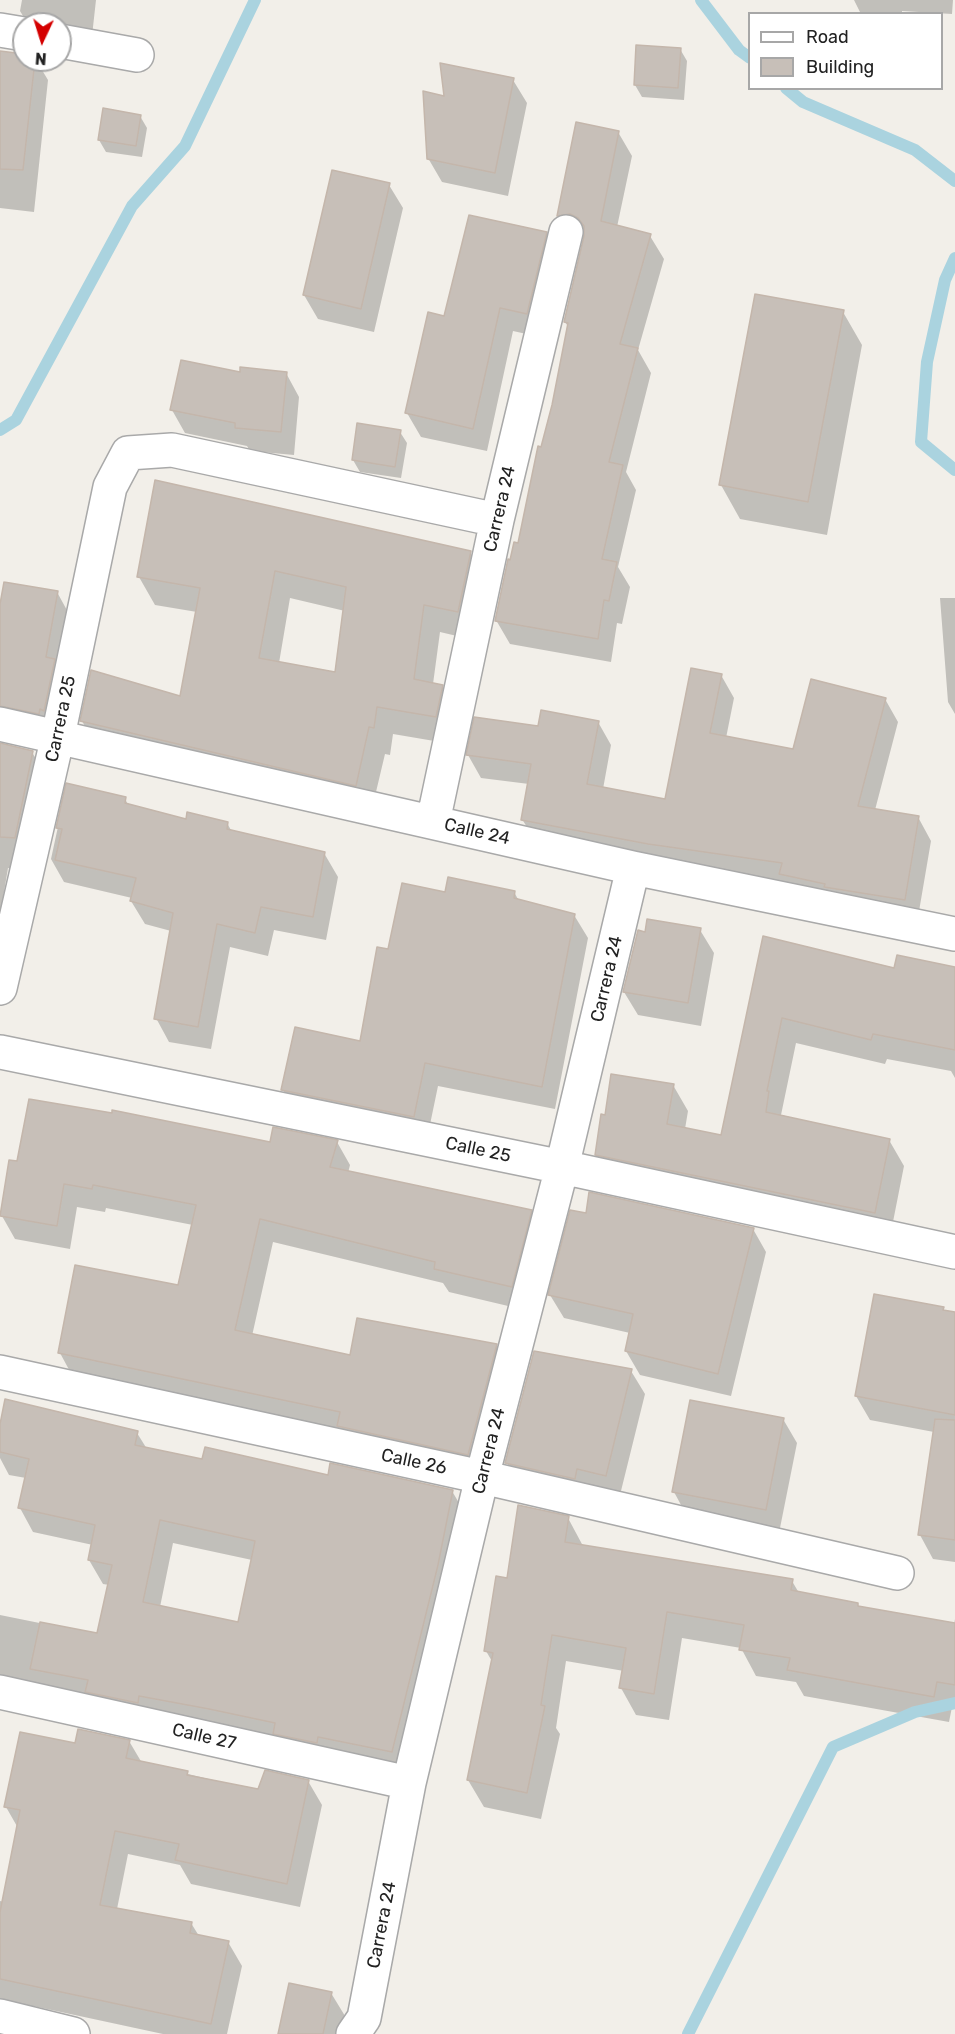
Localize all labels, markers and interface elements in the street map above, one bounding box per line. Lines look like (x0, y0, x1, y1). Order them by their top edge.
north arrow (12, 12, 72, 72)
legend (748, 12, 943, 90)
text: Road (806, 26, 849, 48)
text: N (34, 49, 47, 68)
text: Building (806, 56, 874, 78)
street label: Carrera 24 (480, 464, 520, 554)
street label: Carrera 25 (41, 674, 81, 764)
street label: Calle 24 (442, 814, 512, 850)
street label: Carrera 24 (587, 934, 627, 1024)
street label: Calle 25 (443, 1133, 513, 1167)
street label: Carrera 24 (468, 1406, 510, 1496)
street label: Calle 26 (379, 1445, 449, 1479)
street label: Calle 27 (170, 1719, 238, 1755)
street label: Carrera 24 (363, 1880, 401, 1970)

